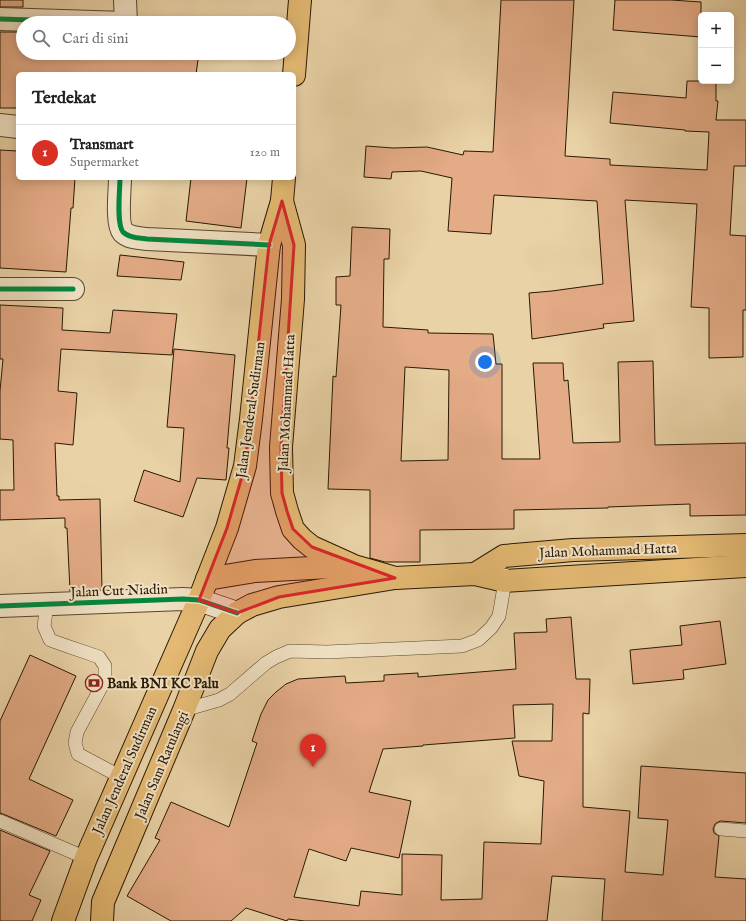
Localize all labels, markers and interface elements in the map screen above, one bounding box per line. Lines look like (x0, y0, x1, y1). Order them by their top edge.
map controls (698, 12, 734, 84)
button: + (698, 12, 734, 48)
search box (16, 16, 296, 60)
icon: search (30, 27, 52, 49)
text: Cari di sini (62, 29, 129, 48)
button: − (698, 48, 734, 84)
text: Terdekat (32, 88, 96, 109)
text: Transmart (70, 135, 134, 154)
text: 1 (43, 144, 47, 161)
text: 120 m (250, 144, 280, 161)
text: Supermarket (70, 154, 139, 171)
street label: Jalan Mohammad Hatta (274, 333, 300, 474)
street label: Jalan Jenderal Sudirman (232, 340, 270, 482)
your location (475, 352, 495, 372)
street label: Jalan Mohammad Hatta (537, 540, 678, 562)
street label: Jalan Cut Niadin (68, 580, 169, 602)
bank icon: Bank BNI KC Palu (84, 673, 104, 693)
place label: Bank BNI KC Palu (107, 675, 219, 693)
street label: Jalan Jenderal Sudirman (88, 703, 161, 839)
street label: Jalan Sam Ratulangi (130, 708, 193, 824)
pin: 1 (300, 734, 326, 767)

